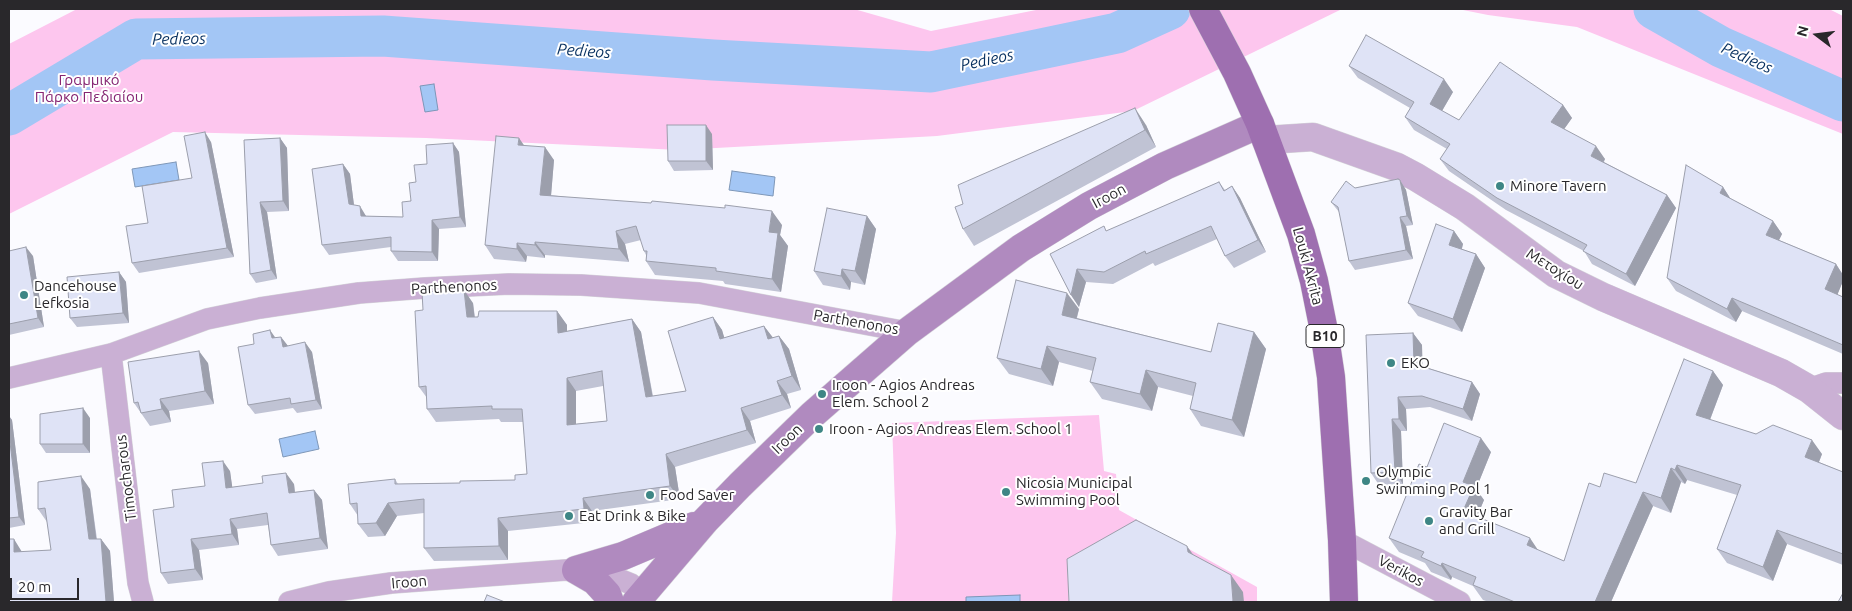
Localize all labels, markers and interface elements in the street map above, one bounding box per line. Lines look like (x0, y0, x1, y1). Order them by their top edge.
north arrow (1792, 10, 1842, 60)
text: N (1793, 24, 1812, 38)
water label: Pedieos (152, 29, 206, 49)
water label: Pedieos (1719, 38, 1775, 78)
water label: Pedieos (557, 40, 611, 62)
water label: Pedieos (959, 45, 1015, 75)
park label: Γραμμικό Πάρκο Πεδιαίου (35, 71, 143, 106)
place label: Minore Tavern (1510, 177, 1607, 195)
street label: Iroon (1089, 180, 1129, 212)
marker: Minore Tavern (1494, 180, 1506, 192)
street label: Louki Akrita (1289, 225, 1327, 307)
street label: Μετοχίου (1523, 244, 1587, 294)
street label: Parthenonos (411, 276, 497, 298)
place label: Dancehouse Lefkosia (34, 277, 117, 312)
marker: Dancehouse Lefkosia (18, 289, 30, 301)
street label: Parthenonos (812, 306, 900, 338)
road number: B10 (1306, 324, 1344, 348)
place label: EKO (1401, 354, 1430, 372)
marker: EKO (1385, 357, 1397, 369)
place label: Iroon - Agios Andreas Elem. School 2 (832, 376, 975, 411)
marker: Iroon - Agios Andreas Elem. School 2 (816, 388, 828, 400)
street label: Iroon (768, 420, 806, 458)
place label: Iroon - Agios Andreas Elem. School 1 (829, 420, 1073, 438)
marker: Iroon - Agios Andreas Elem. School 1 (813, 423, 825, 435)
street label: Timocharous (112, 434, 140, 522)
place label: Olympic Swimming Pool 1 (1376, 463, 1491, 498)
place label: Nicosia Municipal Swimming Pool (1016, 474, 1132, 509)
marker: Olympic Swimming Pool 1 (1360, 475, 1372, 487)
place label: Food Saver (660, 486, 734, 504)
marker: Nicosia Municipal Swimming Pool (1000, 486, 1012, 498)
marker: Food Saver (644, 489, 656, 501)
place label: Gravity Bar and Grill (1439, 503, 1513, 538)
place label: Eat Drink & Bike (579, 507, 686, 525)
marker: Eat Drink & Bike (563, 510, 575, 522)
marker: Gravity Bar and Grill (1423, 515, 1435, 527)
street label: Verikos (1375, 552, 1427, 590)
scale bar (12, 568, 81, 600)
street label: Iroon (390, 571, 428, 593)
text: 20 m (18, 578, 51, 595)

